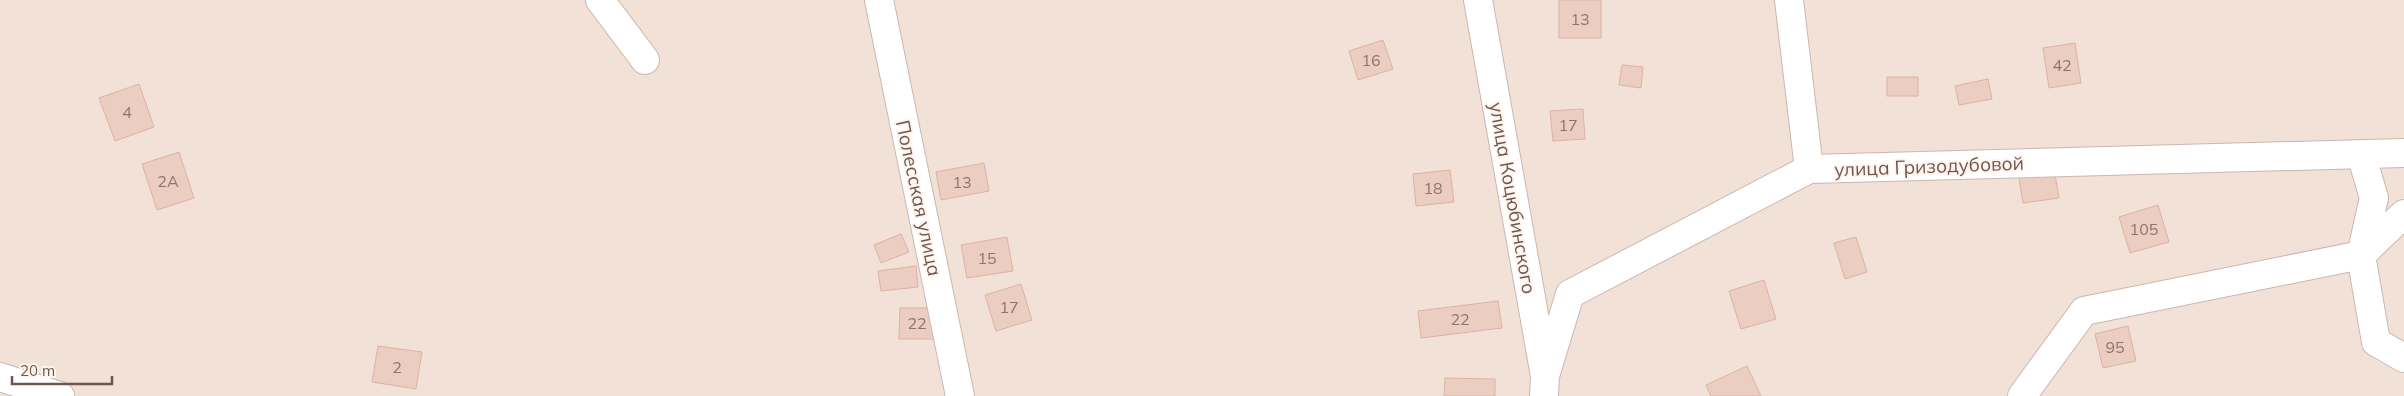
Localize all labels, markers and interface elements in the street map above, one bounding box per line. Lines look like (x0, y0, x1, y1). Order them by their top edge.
house number: 13 (1570, 9, 1590, 29)
house number: 16 (1361, 50, 1381, 70)
house number: 42 (2052, 55, 2072, 75)
street label: улица Коцюбинского (1484, 100, 1542, 296)
house number: 4 (122, 102, 132, 122)
house number: 17 (1558, 115, 1578, 135)
street label: Полесская улица (891, 118, 947, 278)
street label: улица Гризодубовой (1834, 151, 2024, 181)
house number: 2А (157, 171, 179, 191)
house number: 13 (952, 172, 972, 192)
house number: 18 (1423, 178, 1443, 198)
house number: 105 (2130, 219, 2158, 239)
house number: 15 (977, 248, 997, 268)
house number: 17 (999, 297, 1019, 317)
house number: 22 (1450, 309, 1470, 329)
house number: 22 (907, 313, 927, 333)
house number: 95 (2105, 337, 2125, 357)
scale bar (12, 354, 112, 386)
house number: 2 (392, 357, 402, 377)
text: 20 m (20, 361, 55, 380)

